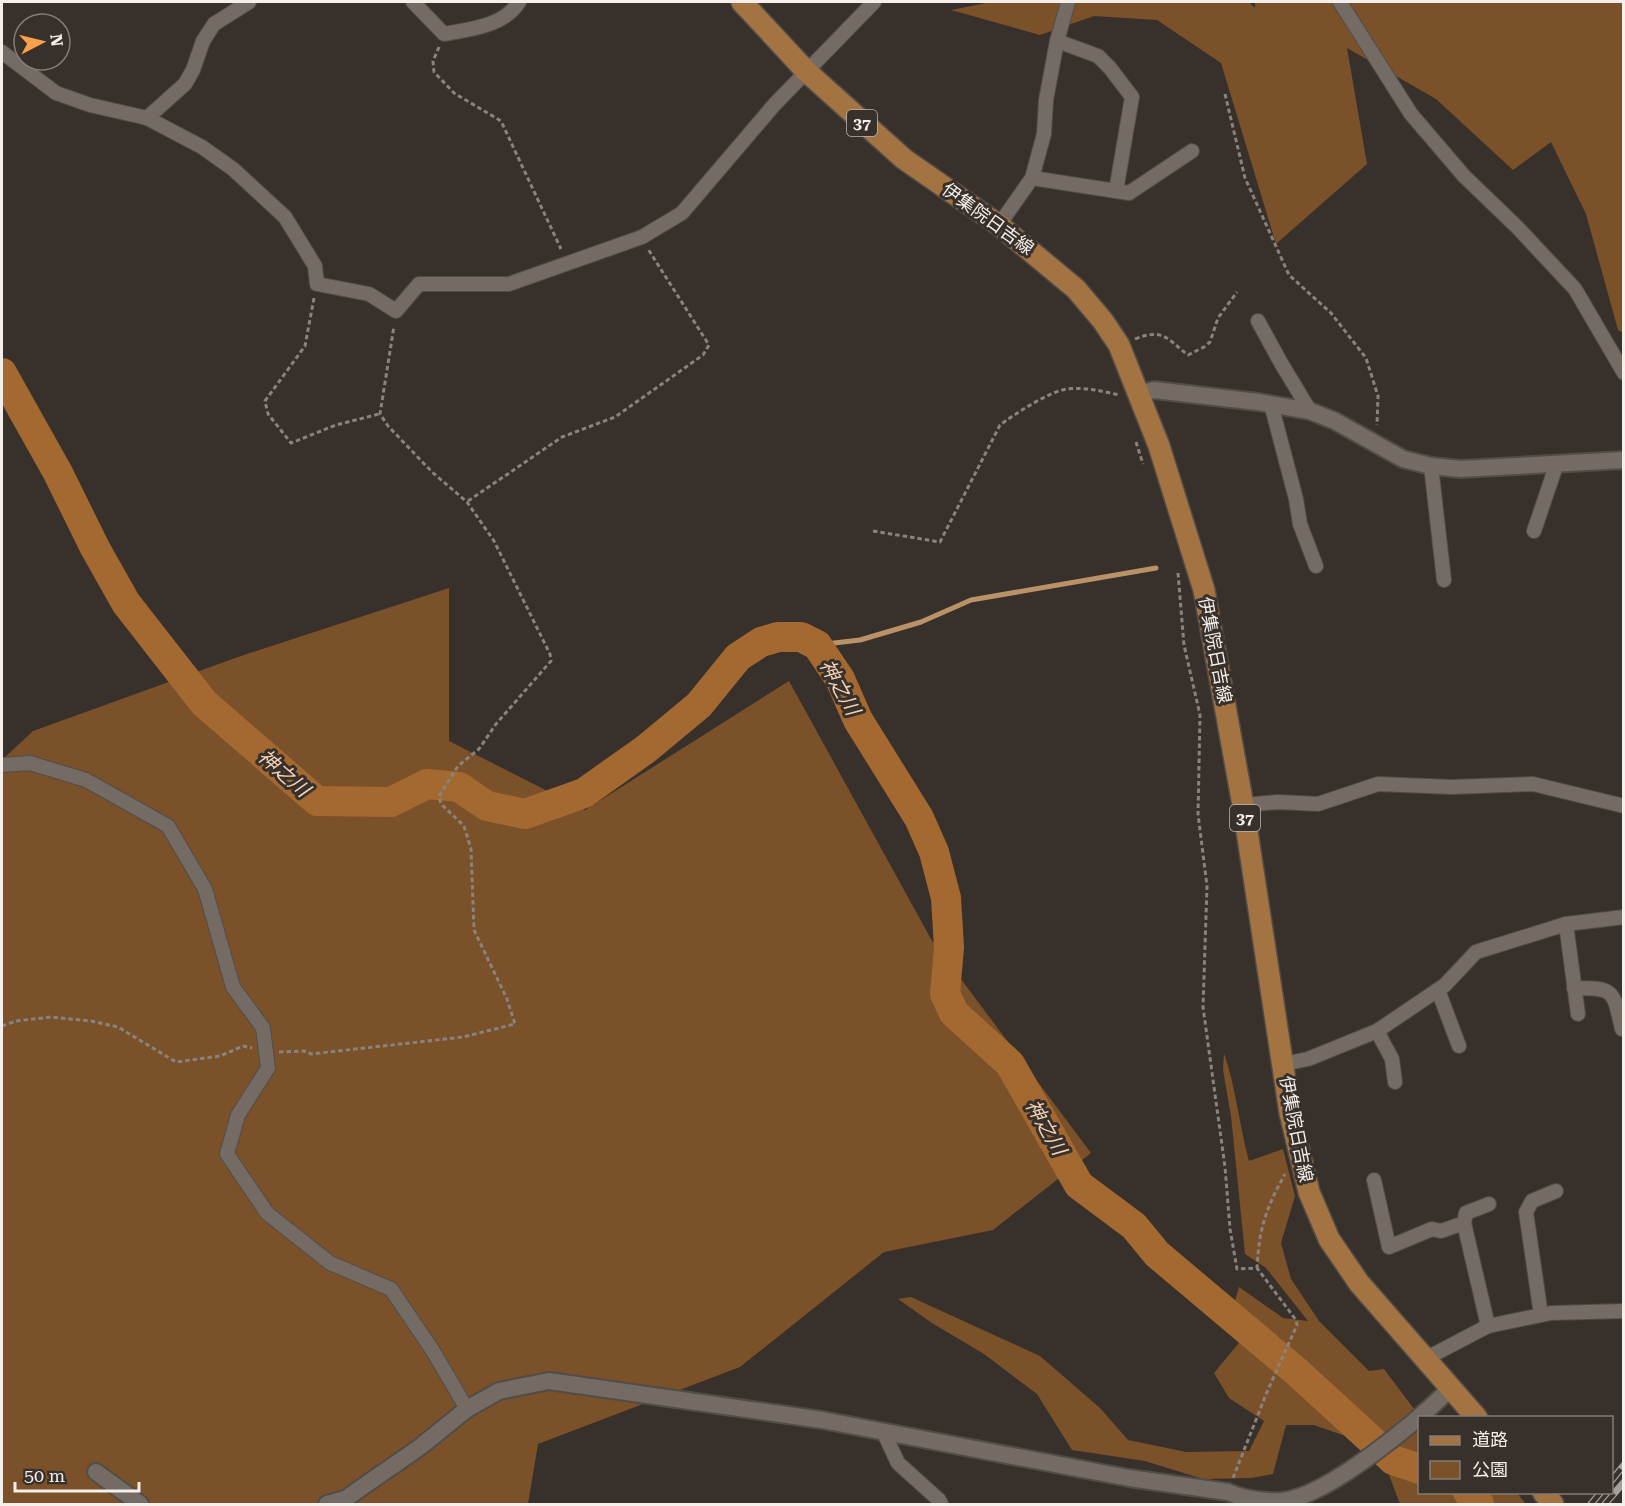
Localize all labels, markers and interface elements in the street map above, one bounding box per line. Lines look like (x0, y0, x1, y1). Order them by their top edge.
north arrow (12, 12, 72, 72)
text: N (46, 33, 67, 48)
road number: 37 (847, 110, 877, 136)
street label: 伊集院日吉線 (938, 178, 1038, 259)
street label: 伊集院日吉線 (1195, 595, 1236, 705)
water label: 神之川 (815, 655, 866, 721)
water label: 神之川 (253, 744, 316, 803)
road number: 37 (1230, 805, 1260, 831)
street label: 伊集院日吉線 (1276, 1074, 1317, 1184)
water label: 神之川 (1021, 1095, 1072, 1161)
legend (1418, 1416, 1613, 1494)
text: 道路 (1472, 1429, 1508, 1450)
scale bar (15, 1455, 140, 1493)
text: 公園 (1472, 1459, 1508, 1480)
text: 50 m (24, 1465, 65, 1486)

